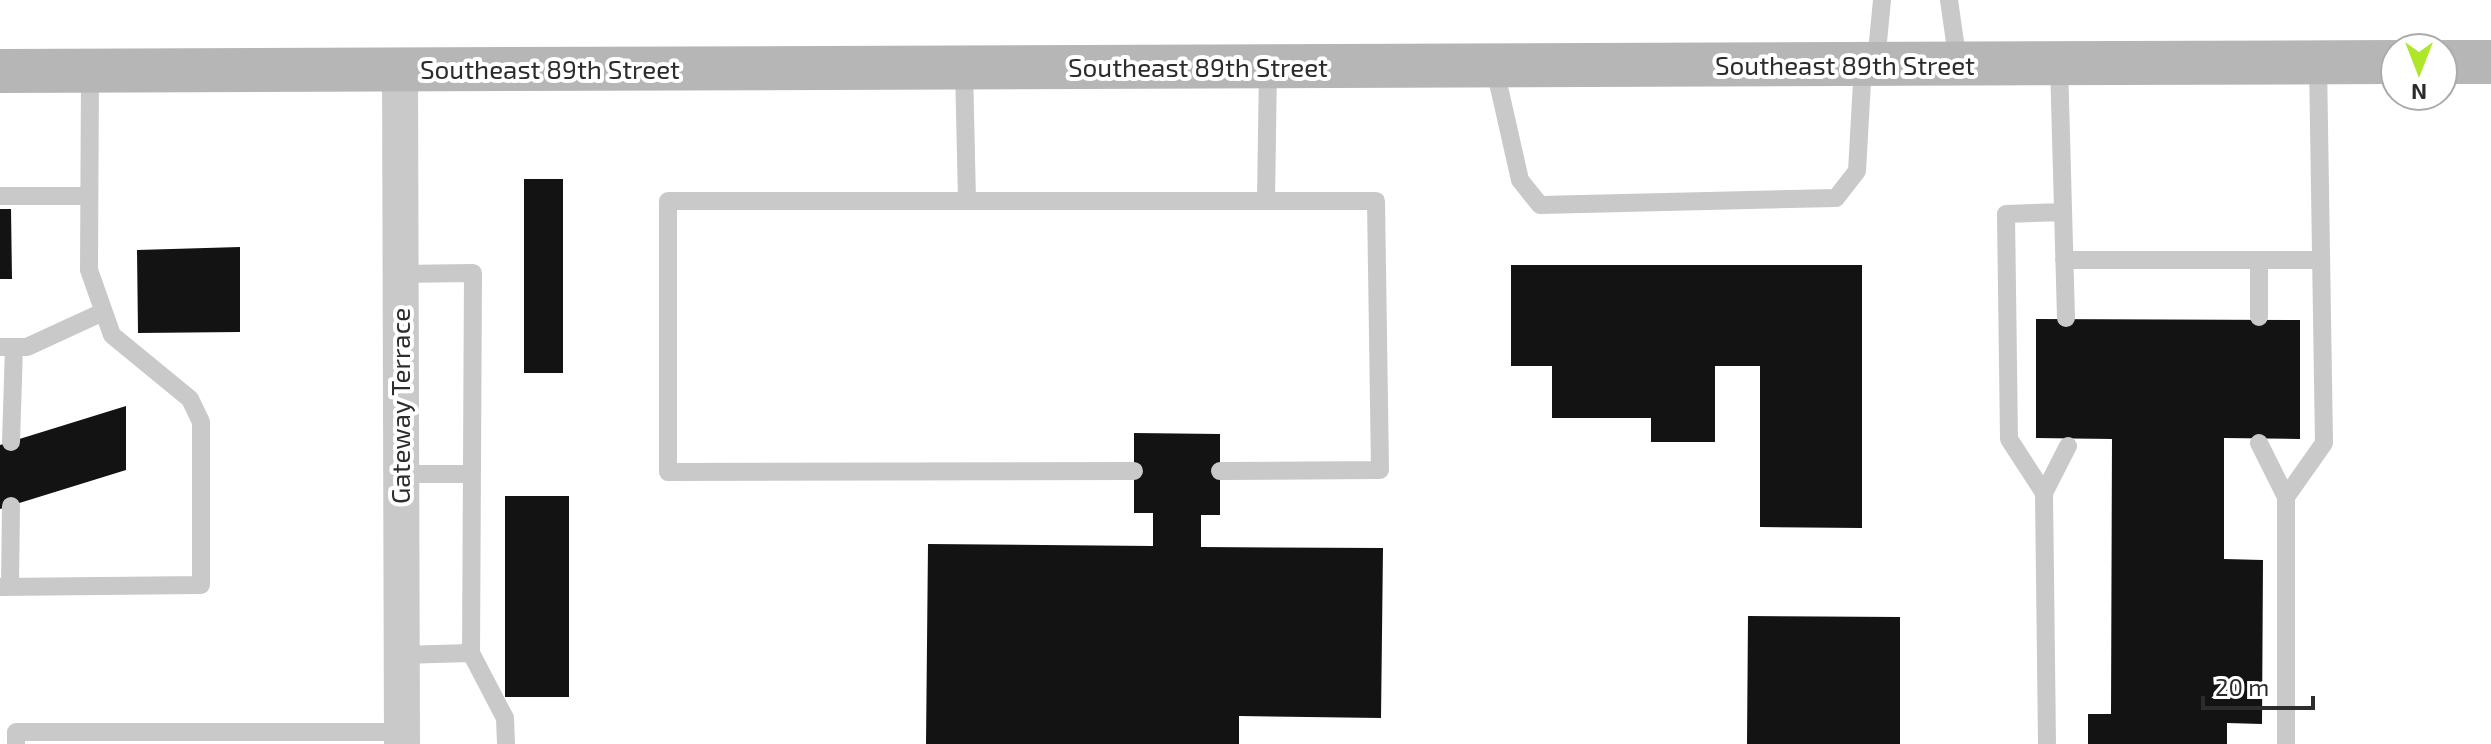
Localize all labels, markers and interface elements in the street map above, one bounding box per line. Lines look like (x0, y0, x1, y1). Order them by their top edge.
north arrow (2379, 32, 2459, 112)
street label: Southeast 89th Street (1715, 49, 1975, 80)
street label: Southeast 89th Street (1068, 51, 1328, 82)
street label: Southeast 89th Street (420, 53, 680, 84)
text: N (2411, 80, 2427, 106)
street label: Gateway Terrace (384, 308, 415, 504)
scale bar (2203, 660, 2313, 710)
text: 20 m (2215, 672, 2269, 701)

